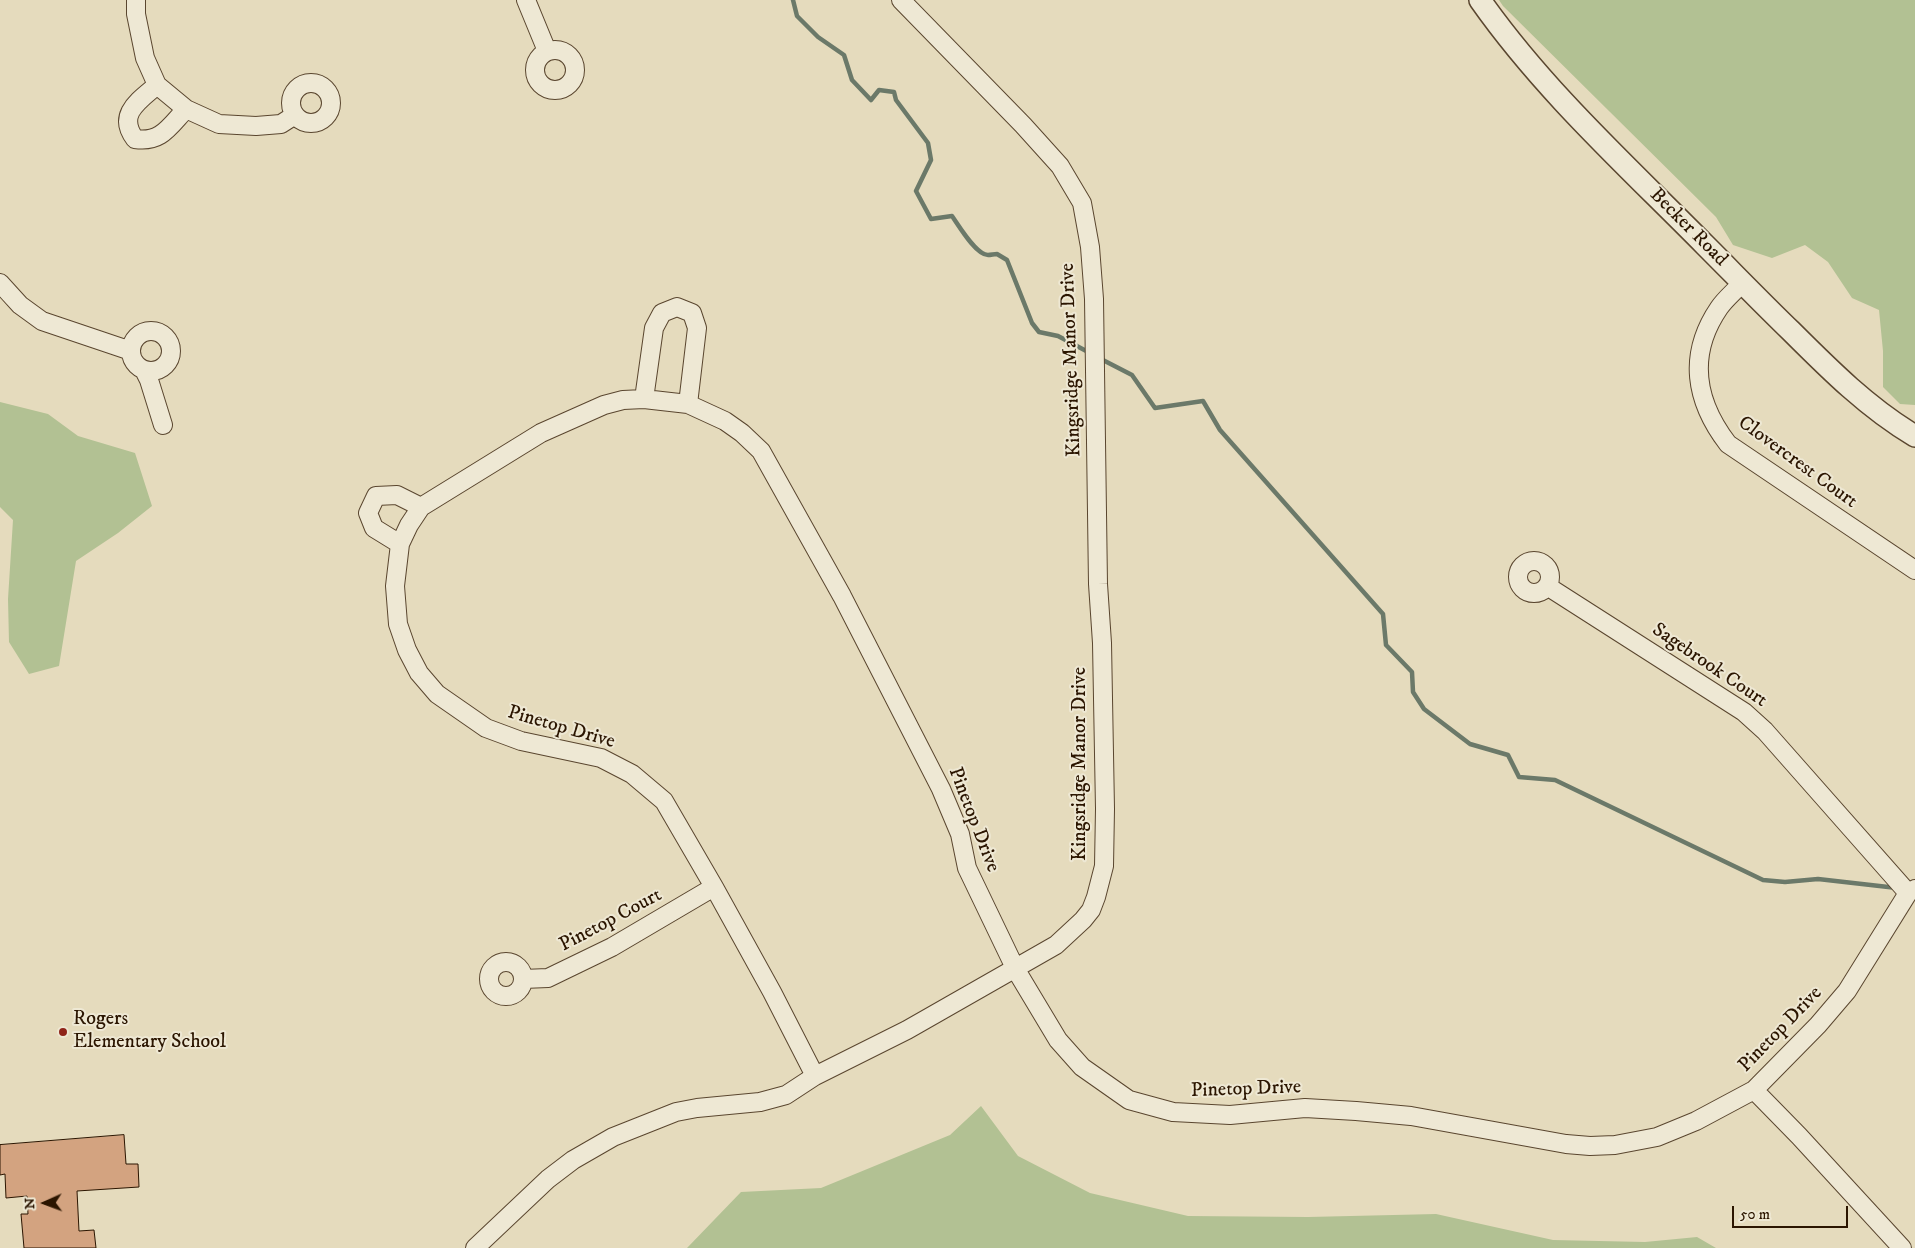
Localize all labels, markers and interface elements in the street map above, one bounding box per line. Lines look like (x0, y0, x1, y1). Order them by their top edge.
street label: Becker Road (1644, 184, 1732, 272)
street label: Kingsridge Manor Drive (1057, 263, 1087, 457)
street label: Clovercrest Court (1733, 412, 1861, 514)
street label: Sagebrook Court (1647, 619, 1771, 713)
street label: Kingsridge Manor Drive (1069, 667, 1093, 861)
street label: Pinetop Drive (505, 701, 617, 755)
street label: Pinetop Drive (942, 764, 1004, 876)
street label: Pinetop Court (556, 884, 666, 958)
street label: Pinetop Drive (1734, 982, 1828, 1078)
place label: Rogers Elementary School (73, 1008, 226, 1055)
marker: Rogers Elementary School (57, 1026, 69, 1038)
street label: Pinetop Drive (1190, 1076, 1302, 1104)
north arrow (20, 1178, 70, 1228)
scale bar (1735, 1196, 1851, 1228)
text: N (21, 1197, 39, 1210)
text: 50 m (1740, 1205, 1770, 1224)

